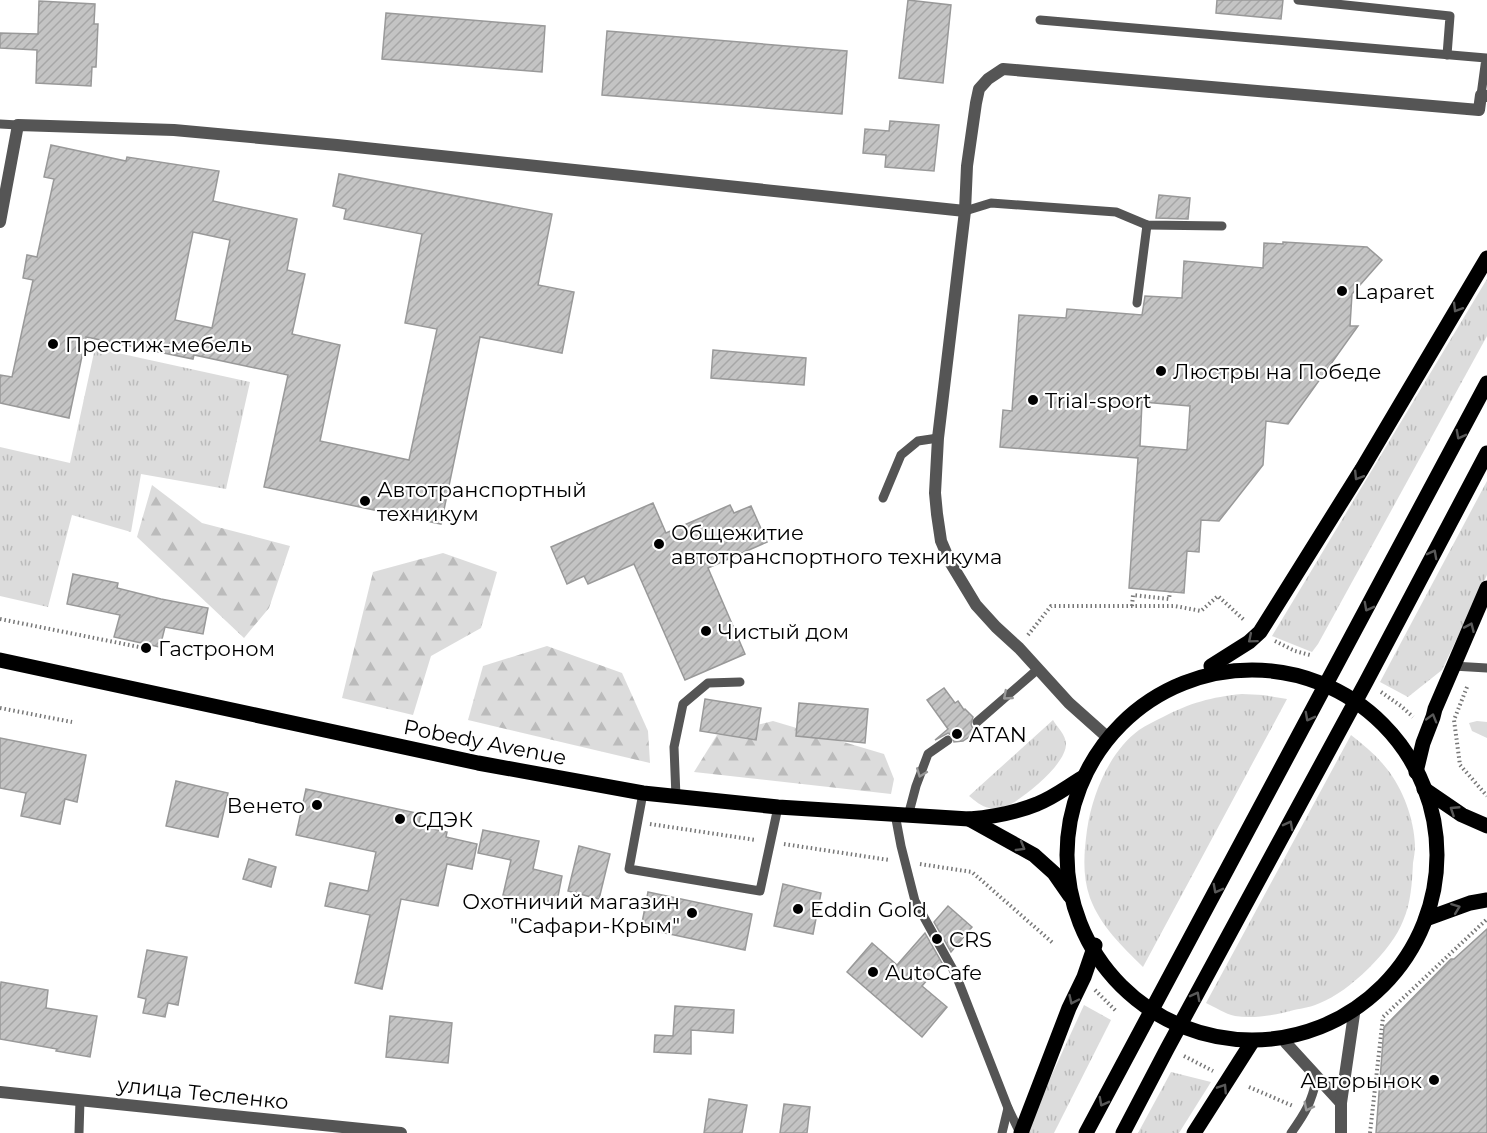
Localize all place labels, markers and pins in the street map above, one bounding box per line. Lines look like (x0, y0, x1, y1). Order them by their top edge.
place label: Laparet (1354, 279, 1435, 304)
marker: Laparet (1335, 284, 1349, 298)
place label: Престиж-мебель (65, 332, 252, 357)
marker: Престиж-мебель (46, 337, 60, 351)
place label: Люстры на Победе (1173, 359, 1381, 384)
marker: Люстры на Победе (1154, 364, 1168, 378)
place label: Trial-sport (1045, 388, 1152, 413)
marker: Trial-sport (1026, 393, 1040, 407)
place label: Автотранспортный техникум (377, 477, 587, 526)
marker: Автотранспортный техникум (358, 494, 372, 508)
place label: Общежитие автотранспортного техникума (671, 520, 1002, 569)
marker: Общежитие автотранспортного техникума (652, 537, 666, 551)
place label: Чистый дом (718, 619, 849, 644)
marker: Чистый дом (699, 624, 713, 638)
place label: Гастроном (158, 636, 275, 661)
marker: Гастроном (139, 641, 153, 655)
place label: ATAN (969, 722, 1027, 747)
marker: ATAN (950, 727, 964, 741)
place label: Венето (227, 793, 305, 818)
marker: Венето (310, 798, 324, 812)
place label: СДЭК (412, 807, 473, 832)
marker: СДЭК (393, 812, 407, 826)
place label: Охотничий магазин "Сафари-Крым" (462, 889, 680, 938)
place label: Eddin Gold (810, 897, 927, 922)
marker: Eddin Gold (791, 902, 805, 916)
marker: Охотничий магазин "Сафари-Крым" (685, 906, 699, 920)
place label: CRS (949, 927, 992, 952)
marker: CRS (930, 932, 944, 946)
place label: AutoCafe (885, 960, 982, 985)
marker: AutoCafe (866, 965, 880, 979)
place label: Авторынок (1300, 1068, 1422, 1093)
marker: Авторынок (1427, 1073, 1441, 1087)

